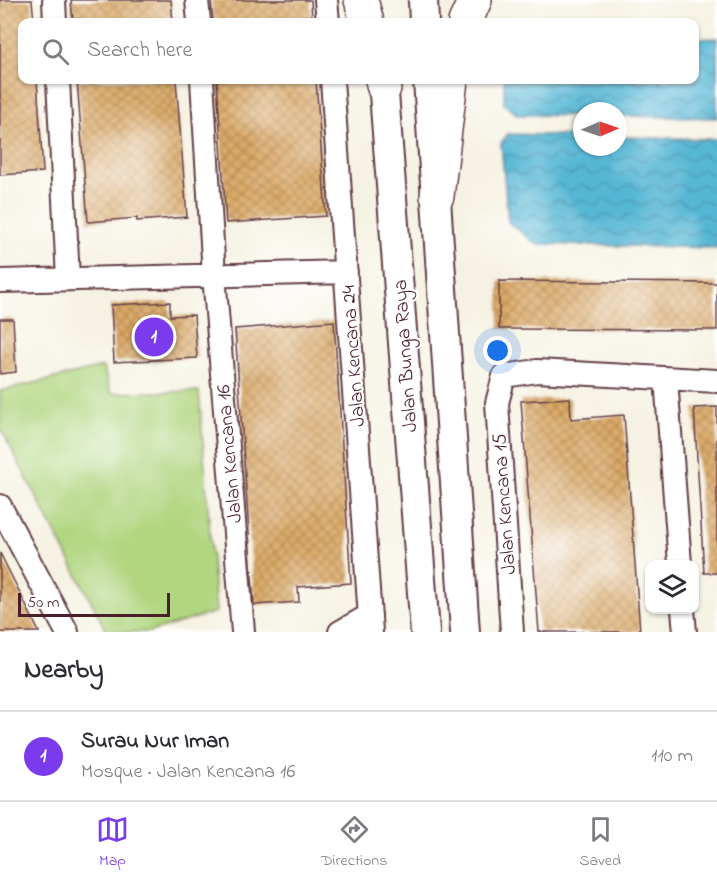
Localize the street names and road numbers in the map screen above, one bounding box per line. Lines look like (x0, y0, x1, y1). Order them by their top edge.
street label: Jalan Bunga Raya (387, 278, 427, 433)
street label: Jalan Kencana 24 (335, 284, 374, 427)
street label: Jalan Kencana 16 (210, 383, 251, 524)
street label: Jalan Kencana 15 (486, 432, 525, 575)

